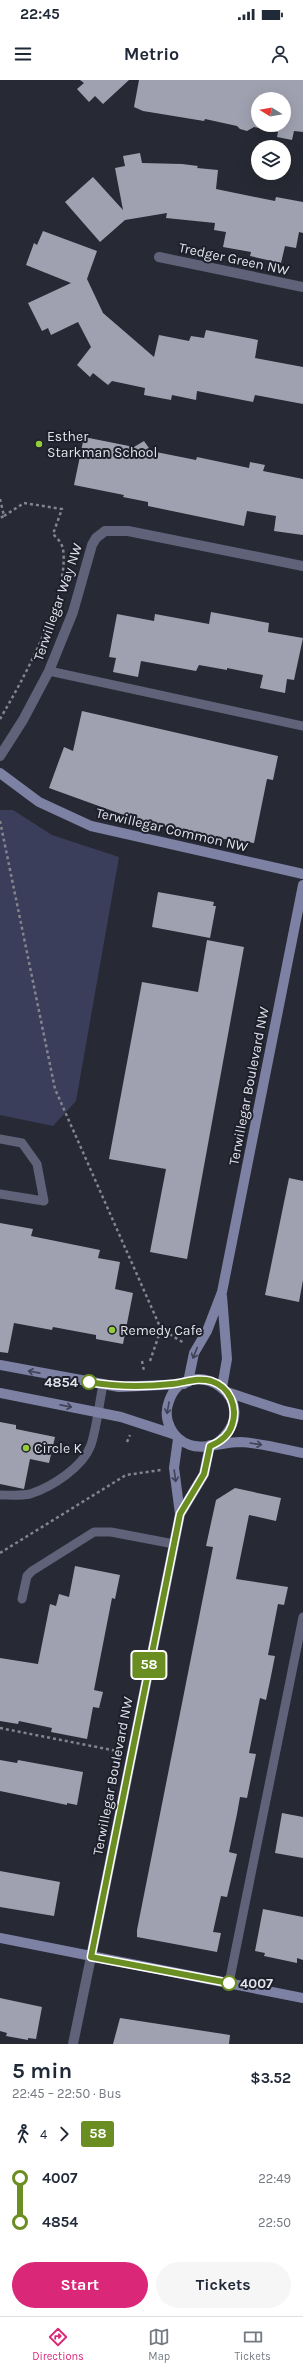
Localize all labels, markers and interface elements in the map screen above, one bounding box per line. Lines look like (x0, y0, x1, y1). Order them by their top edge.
text: 22:45 (20, 5, 60, 23)
icon: menu (12, 43, 34, 65)
text: Metrio (124, 43, 179, 65)
icon: person (269, 43, 291, 65)
north arrow (251, 92, 291, 132)
map controls (251, 92, 291, 180)
button: layers (251, 140, 291, 180)
street label: Tredger Green NW (177, 239, 291, 279)
place label: Esther Starkman School (47, 428, 157, 461)
marker: Esther Starkman School (34, 439, 44, 449)
street label: Terwillegar Way NW (30, 541, 86, 663)
street label: Terwillegar Common NW (94, 804, 250, 856)
street label: Terwillegar Boulevard NW (225, 1005, 273, 1167)
place label: Remedy Cafe (120, 1322, 202, 1339)
marker: Remedy Cafe (107, 1325, 117, 1335)
one-way arrow (191, 1347, 199, 1359)
one-way arrow (28, 1367, 41, 1375)
place label: 4854 (44, 1374, 79, 1391)
marker: 4854 (81, 1374, 97, 1390)
one-way arrow (164, 1401, 172, 1414)
one-way arrow (59, 1402, 72, 1410)
place label: Circle K (34, 1440, 82, 1457)
one-way arrow (249, 1440, 262, 1448)
marker: Circle K (21, 1443, 31, 1453)
one-way arrow (171, 1469, 179, 1482)
line badge: 58 (131, 1652, 167, 1678)
text: 58 (140, 1656, 158, 1673)
street label: Terwillegar Boulevard NW (89, 1695, 137, 1857)
marker: 4007 (221, 1975, 237, 1991)
place label: 4007 (240, 1975, 273, 1992)
text: 5 min (12, 2058, 72, 2084)
text: $3.52 (250, 2069, 291, 2087)
text: 22:45 – 22:50 · Bus (12, 2086, 121, 2101)
icon: walk (12, 2123, 34, 2145)
icon: forward (53, 2123, 75, 2145)
text: 58 (89, 2125, 106, 2142)
text: 4 (40, 2127, 47, 2142)
text: 4007 (42, 2169, 77, 2187)
text: 22:49 (258, 2171, 291, 2186)
text: 4854 (42, 2213, 78, 2231)
text: 22:50 (258, 2215, 291, 2230)
button: Start (12, 2262, 148, 2308)
button: Tickets (156, 2262, 291, 2308)
tab: Directions (32, 2326, 84, 2363)
tab: Map (148, 2326, 170, 2363)
tab: Tickets (235, 2326, 271, 2363)

